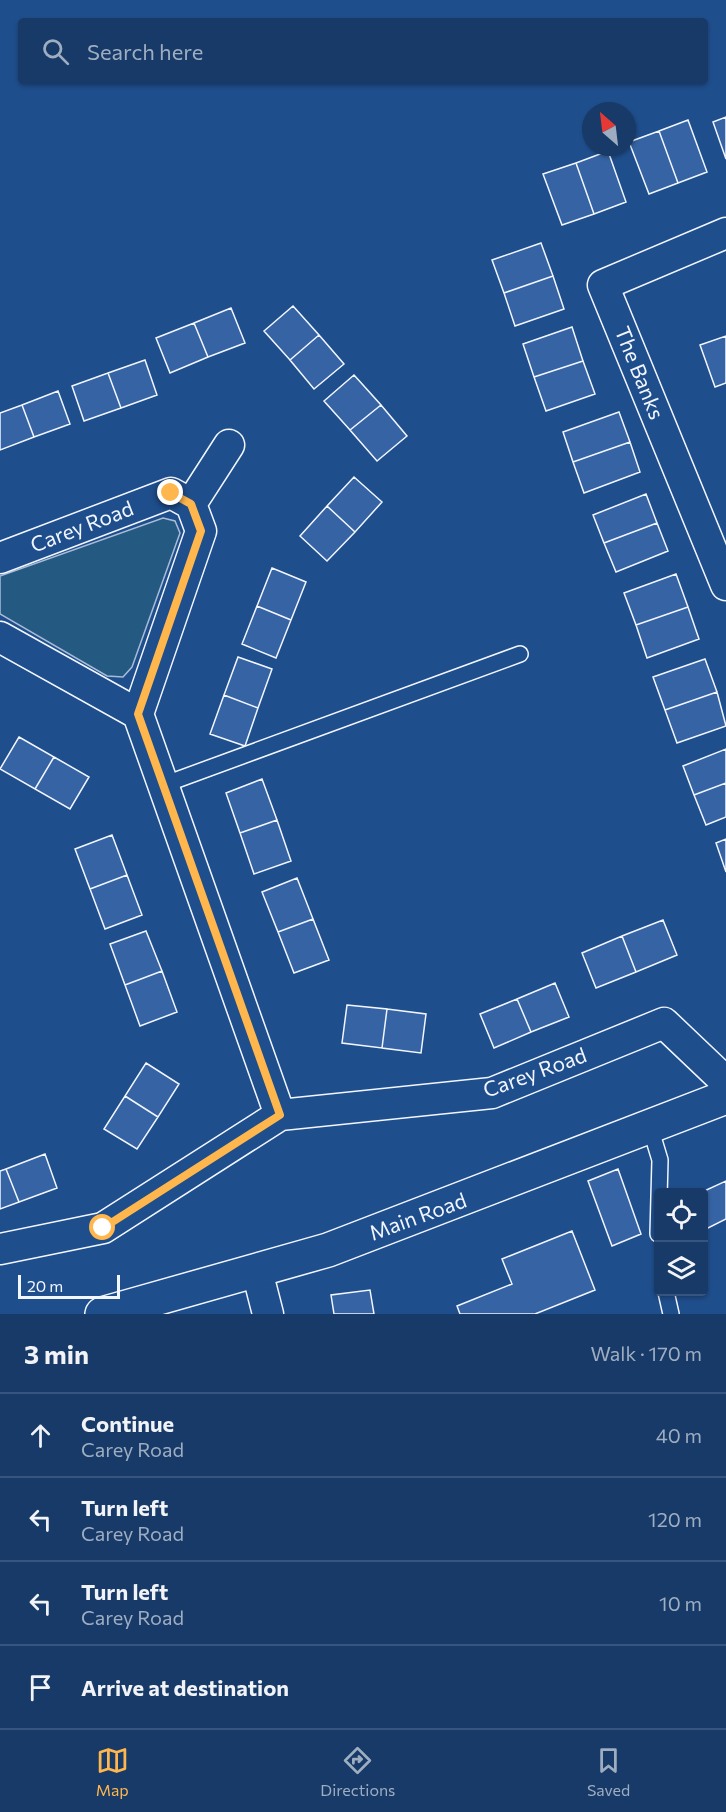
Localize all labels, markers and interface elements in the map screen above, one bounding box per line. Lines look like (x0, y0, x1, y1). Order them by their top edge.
search box (18, 18, 708, 84)
icon: search (39, 35, 72, 68)
text: Search here (87, 38, 203, 65)
north arrow (582, 102, 636, 156)
street label: The Banks (610, 322, 670, 423)
route end (157, 479, 183, 505)
street label: Carey Road (27, 495, 136, 557)
street label: Carey Road (479, 1041, 590, 1102)
street label: Main Road (366, 1187, 469, 1245)
map controls (654, 1188, 708, 1296)
button: locate (654, 1188, 708, 1242)
route start (89, 1214, 115, 1240)
button: layers (654, 1242, 708, 1296)
scale bar (18, 1272, 120, 1300)
text: 20 m (27, 1276, 63, 1295)
text: 3 min (24, 1338, 89, 1369)
text: Walk · 170 m (591, 1341, 702, 1365)
text: Continue (81, 1410, 174, 1437)
icon: ahead (24, 1419, 57, 1452)
text: 40 m (656, 1423, 702, 1447)
text: Carey Road (81, 1437, 184, 1461)
text: Turn left (81, 1494, 168, 1521)
icon: left (24, 1503, 57, 1536)
text: 120 m (648, 1507, 702, 1531)
text: Carey Road (81, 1521, 184, 1545)
text: Turn left (81, 1578, 168, 1605)
icon: left (24, 1587, 57, 1620)
text: 10 m (659, 1591, 702, 1615)
text: Carey Road (81, 1605, 184, 1629)
icon: arrive (24, 1671, 57, 1704)
text: Arrive at destination (81, 1674, 289, 1701)
tab: Map (96, 1744, 129, 1799)
tab: Directions (320, 1744, 395, 1799)
tab: Saved (587, 1744, 630, 1799)

